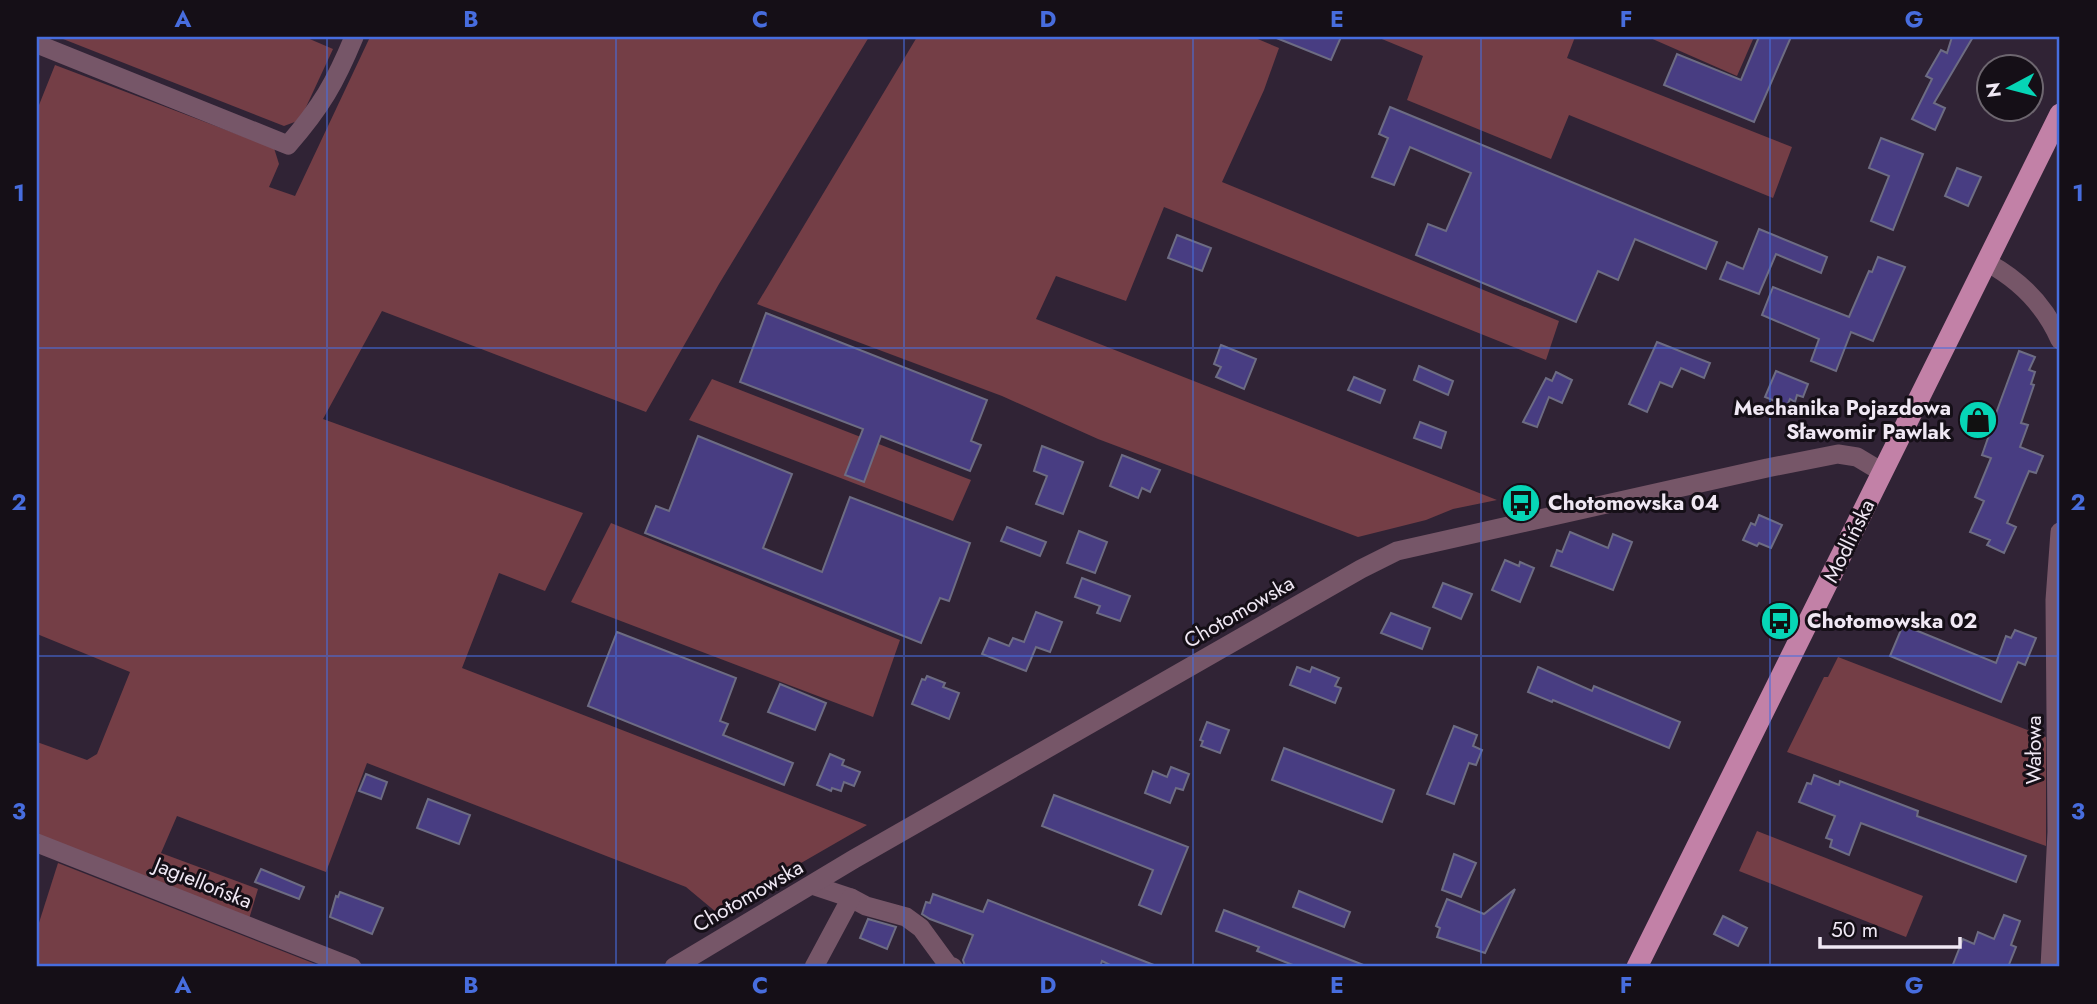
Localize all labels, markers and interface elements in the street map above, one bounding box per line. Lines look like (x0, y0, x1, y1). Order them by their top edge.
text: A (174, 2, 192, 36)
text: B (463, 2, 479, 36)
text: C (752, 2, 768, 36)
text: D (1040, 2, 1057, 36)
text: E (1330, 2, 1344, 36)
text: F (1620, 2, 1632, 36)
text: G (1905, 2, 1923, 36)
north arrow (1974, 52, 2044, 122)
text: N (1979, 81, 2008, 99)
text: 1 (13, 176, 25, 210)
text: 1 (2072, 176, 2084, 210)
place label: Mechanika Pojazdowa Sławomir Pawlak (1734, 393, 1951, 447)
shop icon: Mechanika Pojazdowa Sławomir Pawlak (1957, 399, 1999, 441)
bus stop icon: Chotomowska 04 (1500, 482, 1542, 524)
text: 2 (11, 485, 27, 519)
text: 2 (2070, 485, 2086, 519)
place label: Chotomowska 04 (1548, 488, 1719, 518)
street label: Modlińska (1816, 494, 1882, 588)
street label: Chotomowska (1178, 568, 1300, 656)
bus stop icon: Chotomowska 02 (1759, 600, 1801, 642)
place label: Chotomowska 02 (1807, 606, 1977, 636)
street label: Wałowa (2019, 715, 2049, 785)
text: 3 (12, 794, 26, 828)
text: 3 (2071, 794, 2085, 828)
street label: Jagiellońska (147, 849, 257, 916)
street label: Chotomowska (687, 852, 809, 940)
scale bar (1820, 906, 1960, 950)
text: 50 m (1831, 915, 1878, 945)
text: A (174, 968, 192, 1002)
text: B (463, 968, 479, 1002)
text: C (752, 968, 768, 1002)
text: D (1040, 968, 1057, 1002)
text: E (1330, 968, 1344, 1002)
text: F (1620, 968, 1632, 1002)
text: G (1905, 968, 1923, 1002)

